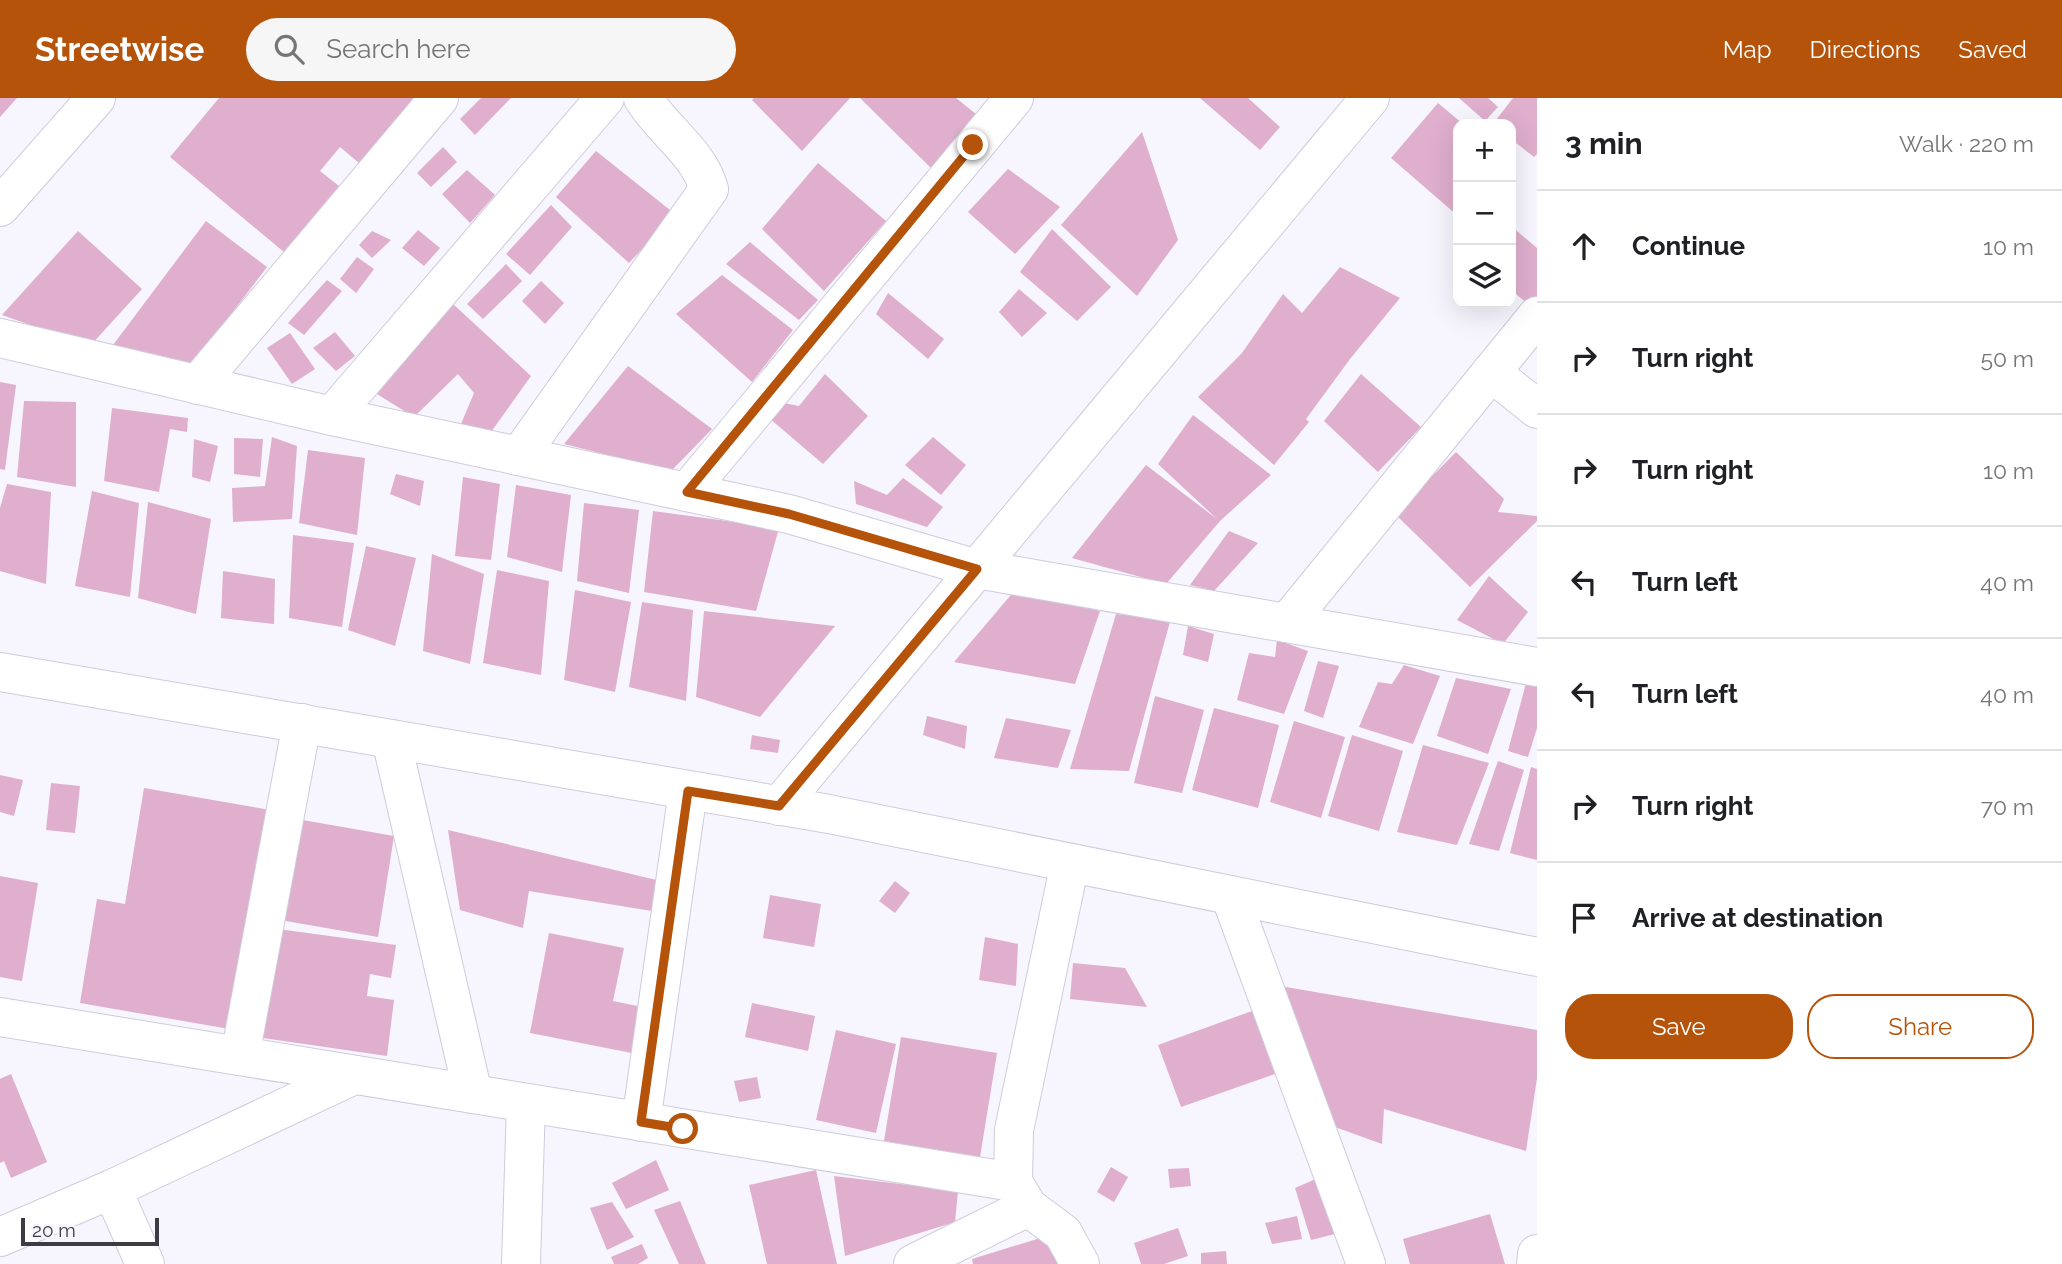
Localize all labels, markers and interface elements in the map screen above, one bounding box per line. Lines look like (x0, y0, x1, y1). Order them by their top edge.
search box (246, 18, 736, 81)
text: Streetwise (35, 30, 204, 69)
icon: search (270, 30, 308, 68)
text: Search here (326, 34, 471, 64)
text: Map (1723, 35, 1772, 64)
text: Directions (1810, 35, 1920, 64)
text: Saved (1958, 35, 2027, 64)
map controls (1453, 119, 1516, 308)
button: + (1453, 119, 1516, 182)
text: 3 min (1565, 126, 1643, 161)
route end (957, 129, 988, 160)
text: Walk · 220 m (1899, 130, 2034, 157)
button: − (1453, 182, 1516, 245)
icon: ahead (1565, 227, 1603, 265)
text: Continue (1632, 231, 1745, 261)
text: 10 m (1983, 233, 2034, 260)
button: layers (1453, 245, 1516, 308)
icon: right (1565, 339, 1603, 377)
text: Turn right (1632, 343, 1753, 373)
text: 50 m (1980, 345, 2034, 372)
icon: right (1565, 451, 1603, 489)
text: Turn right (1632, 455, 1753, 485)
text: 10 m (1983, 457, 2034, 484)
icon: left (1565, 563, 1603, 601)
text: Turn left (1632, 567, 1738, 597)
text: 40 m (1980, 569, 2034, 596)
icon: left (1565, 675, 1603, 713)
text: Turn left (1632, 679, 1738, 709)
text: 40 m (1980, 681, 2034, 708)
icon: right (1565, 787, 1603, 825)
text: Turn right (1632, 791, 1753, 821)
text: 70 m (1981, 793, 2034, 820)
icon: arrive (1565, 899, 1603, 937)
text: Arrive at destination (1632, 903, 1883, 933)
button: Save (1565, 994, 1793, 1059)
button: Share (1807, 994, 2034, 1059)
route start (667, 1113, 698, 1144)
scale bar (21, 1215, 159, 1247)
text: 20 m (32, 1219, 76, 1241)

